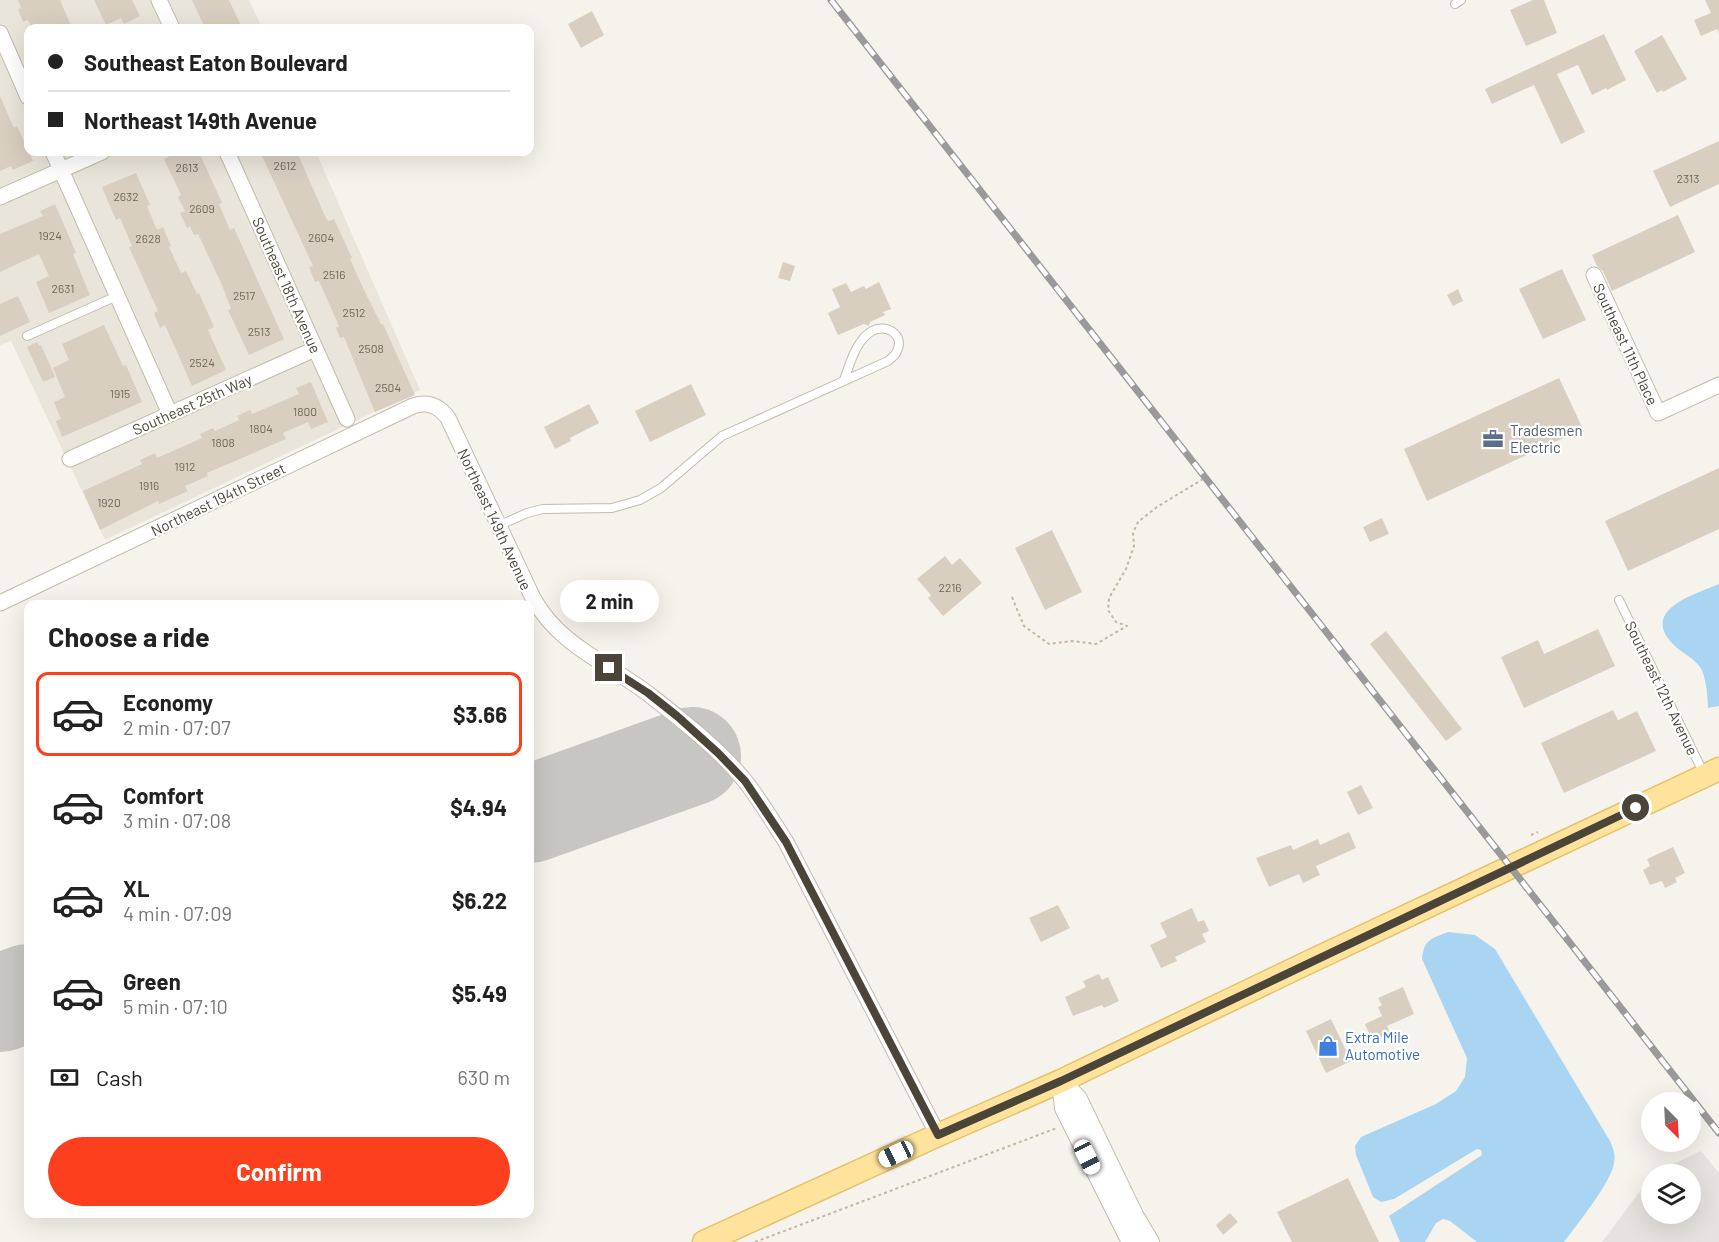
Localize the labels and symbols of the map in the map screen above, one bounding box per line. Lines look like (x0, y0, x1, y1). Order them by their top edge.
house number: 2612 (273, 158, 297, 172)
house number: 2613 (176, 160, 198, 174)
house number: 2313 (1677, 171, 1699, 185)
house number: 2632 (113, 189, 139, 203)
house number: 2609 (189, 201, 215, 215)
street label: Southeast 18th Avenue (249, 214, 325, 356)
house number: 1924 (38, 228, 62, 242)
house number: 2604 (308, 230, 334, 244)
house number: 2628 (135, 231, 161, 245)
house number: 2516 (323, 267, 345, 281)
street label: Southeast 11th Place (1590, 280, 1662, 408)
house number: 2631 (52, 281, 74, 295)
house number: 2517 (233, 288, 255, 302)
house number: 2512 (343, 305, 365, 319)
house number: 2513 (248, 324, 270, 338)
house number: 2508 (358, 341, 384, 355)
house number: 2524 (189, 355, 215, 369)
street label: Southeast 25th Way (129, 370, 255, 438)
house number: 2504 (375, 380, 401, 394)
house number: 1915 (110, 386, 130, 400)
house number: 1800 (293, 404, 317, 418)
house number: 1804 (249, 421, 273, 435)
place label: Tradesmen Electric (1510, 421, 1582, 456)
office icon: Tradesmen Electric (1481, 427, 1505, 451)
house number: 1808 (211, 435, 235, 449)
street label: Northeast 149th Avenue (454, 445, 536, 593)
street label: Northeast 194th Street (148, 459, 288, 539)
house number: 1912 (175, 459, 195, 473)
house number: 1916 (139, 478, 159, 492)
house number: 1920 (97, 495, 121, 509)
house number: 2216 (938, 580, 962, 594)
callout: 2 min (560, 581, 658, 623)
street label: Southeast 12th Avenue (1622, 618, 1702, 758)
route end (595, 654, 622, 681)
route start (1622, 794, 1649, 821)
place label: Extra Mile Automotive (1345, 1028, 1420, 1063)
shop icon: Extra Mile Automotive (1316, 1034, 1340, 1058)
north arrow (1641, 1092, 1701, 1152)
car (1071, 1137, 1103, 1177)
car (876, 1138, 916, 1170)

